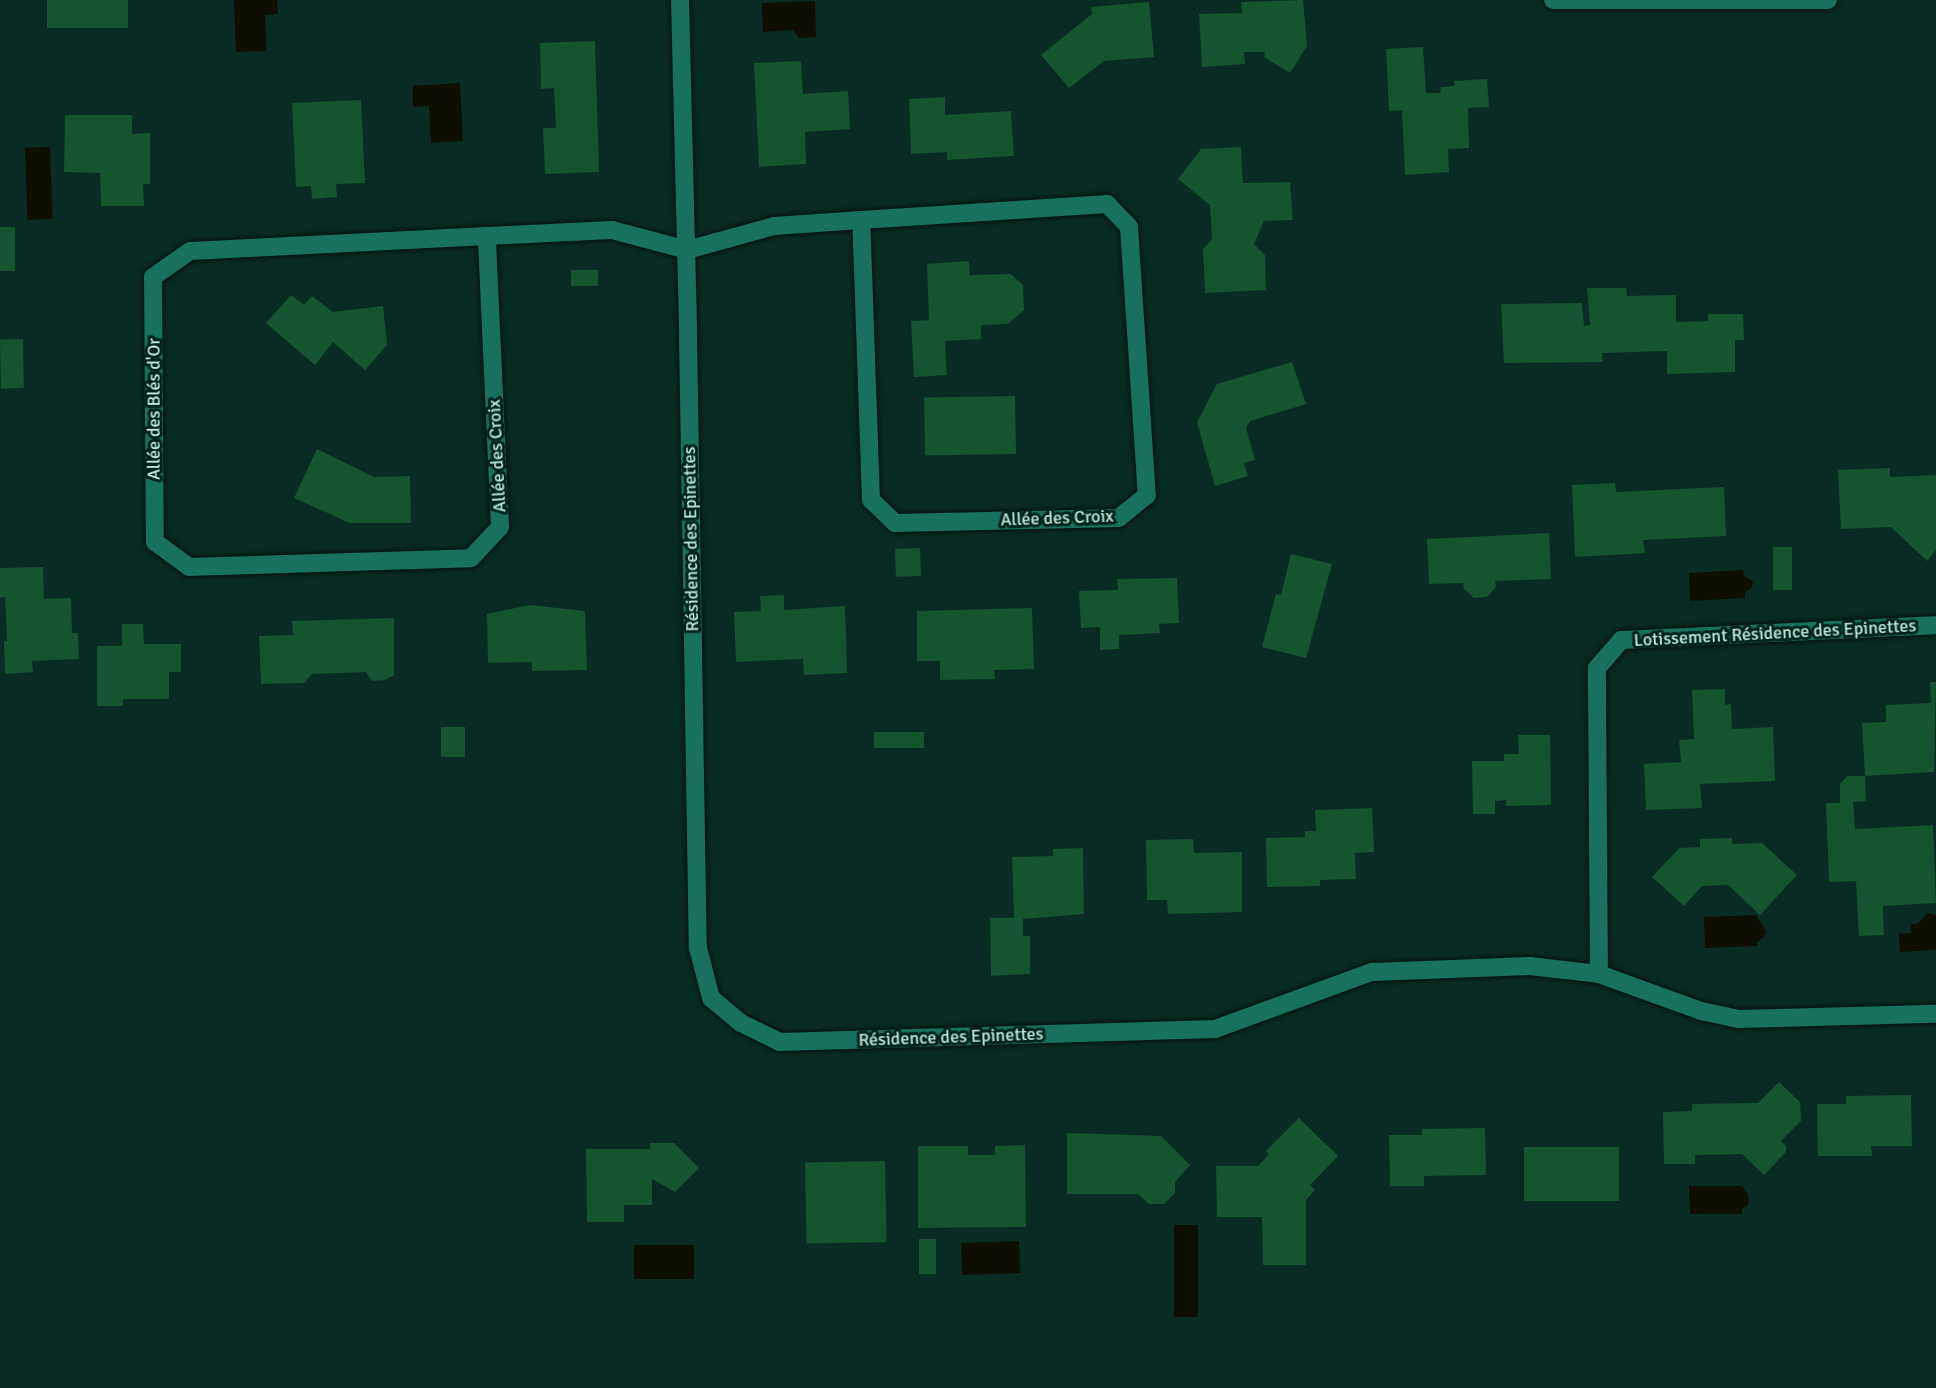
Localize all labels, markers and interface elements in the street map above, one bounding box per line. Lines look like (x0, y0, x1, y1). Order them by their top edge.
street label: Allée des Blés d'Or (143, 338, 165, 480)
street label: Allée des Croix (483, 399, 511, 513)
street label: Résidence des Epinettes (679, 446, 703, 632)
street label: Allée des Croix (1000, 505, 1114, 531)
street label: Lotissement Résidence des Epinettes (1633, 615, 1917, 651)
street label: Résidence des Epinettes (858, 1023, 1044, 1051)

